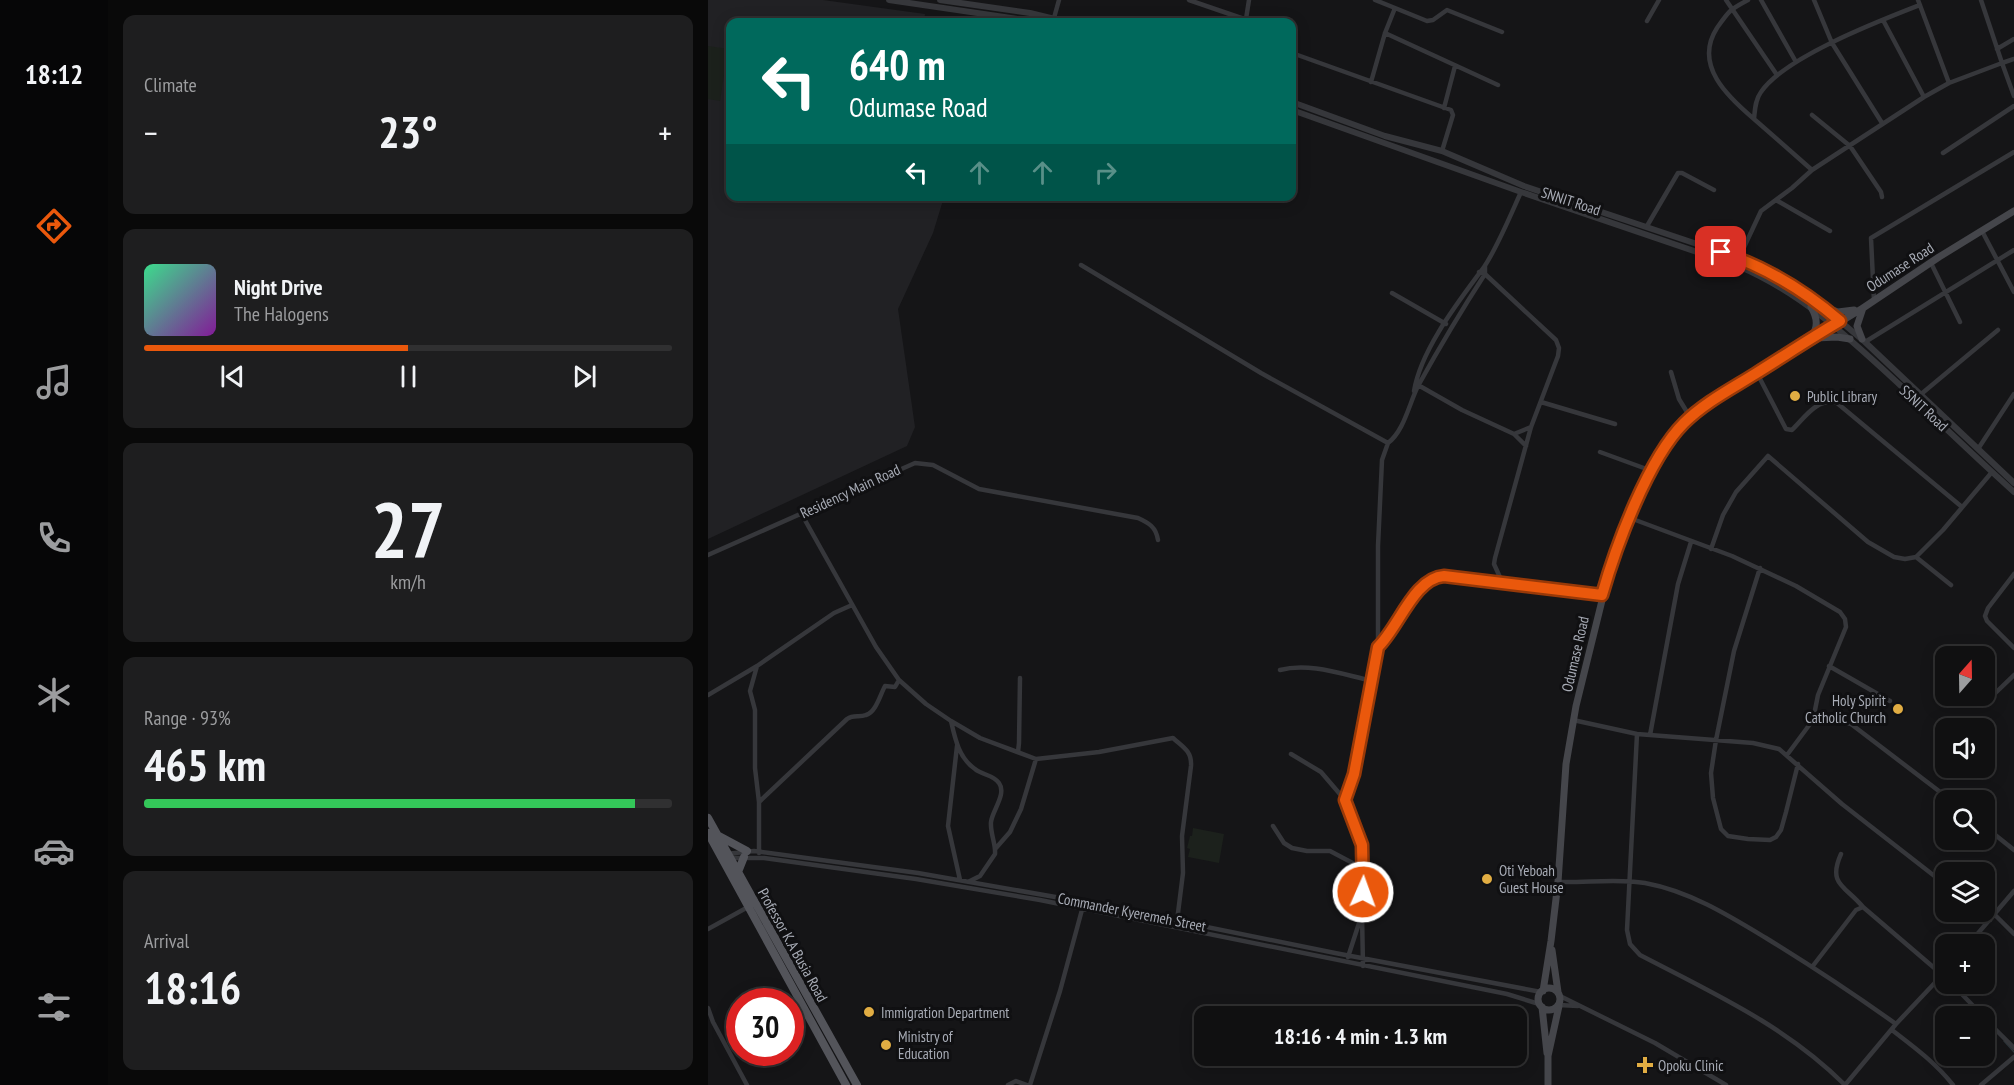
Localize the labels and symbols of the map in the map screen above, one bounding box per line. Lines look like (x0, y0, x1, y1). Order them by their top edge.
street label: SNNIT Road (1539, 183, 1603, 219)
pin (1695, 226, 1746, 277)
street label: Odumase Road (1863, 238, 1937, 296)
street label: SSNIT Road (1896, 381, 1952, 435)
place label: Public Library (1807, 387, 1878, 406)
marker: Public Library (1788, 389, 1802, 403)
street label: Residency Main Road (797, 460, 903, 522)
street label: Odumase Road (1557, 614, 1593, 694)
north arrow (1935, 646, 1995, 706)
place label: Holy Spirit Catholic Church (1805, 691, 1886, 727)
marker: Holy Spirit Catholic Church (1891, 702, 1905, 716)
position arrow (1331, 860, 1395, 924)
place label: Oti Yeboah Guest House (1499, 861, 1564, 897)
marker: Oti Yeboah Guest House (1480, 872, 1494, 886)
street label: Professor K.A Busia Road (754, 885, 832, 1005)
street label: Commander Kyeremeh Street (1056, 888, 1208, 936)
speed limit sign: 30 (726, 988, 804, 1066)
place label: Immigration Department (881, 1003, 1009, 1022)
marker: Immigration Department (862, 1005, 876, 1019)
place label: Ministry of Education (898, 1027, 954, 1063)
marker: Ministry of Education (879, 1038, 893, 1052)
marker: Opoku Clinic (1636, 1056, 1654, 1074)
place label: Opoku Clinic (1658, 1056, 1724, 1075)

